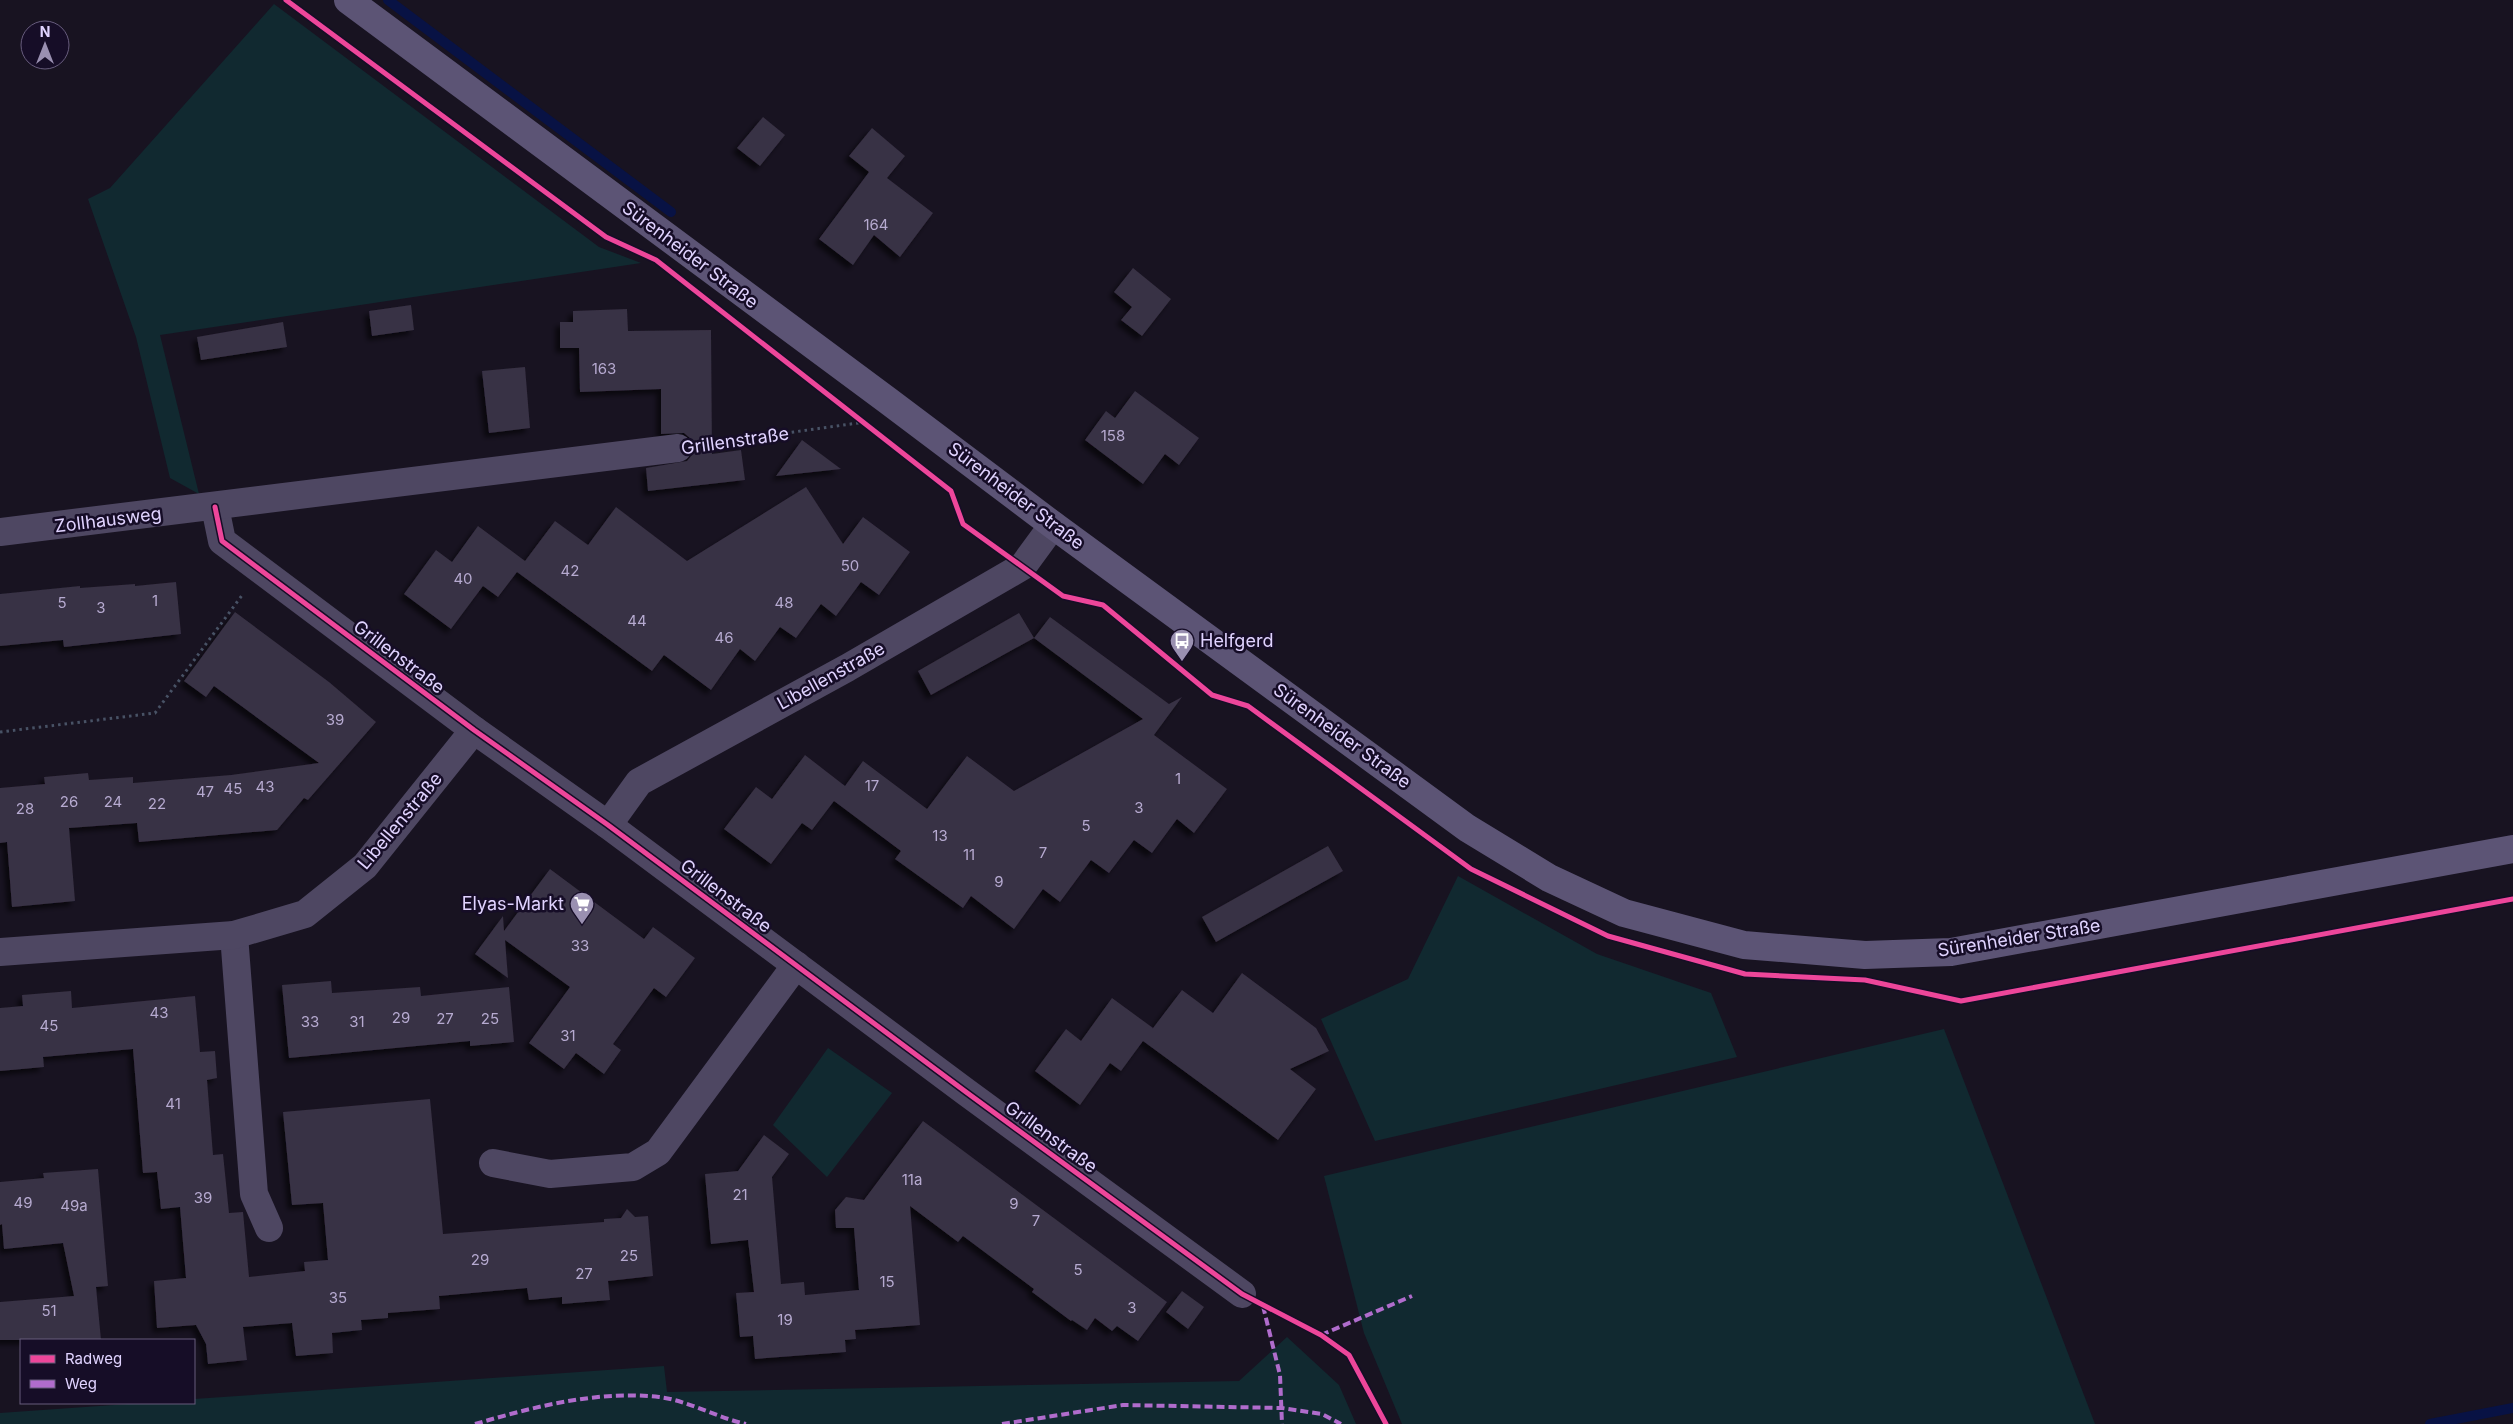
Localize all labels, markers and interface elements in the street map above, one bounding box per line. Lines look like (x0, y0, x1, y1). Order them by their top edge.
north arrow (20, 20, 70, 70)
text: N (40, 23, 50, 40)
street label: Sürenheider Straße (618, 197, 762, 313)
house number: 164 (863, 215, 889, 234)
house number: 163 (592, 359, 616, 378)
street label: Grillenstraße (680, 423, 790, 458)
house number: 158 (1101, 426, 1125, 445)
street label: Sürenheider Straße (944, 438, 1088, 554)
street label: Zollhausweg (53, 503, 163, 536)
house number: 50 (841, 556, 859, 575)
house number: 42 (561, 561, 579, 580)
house number: 40 (453, 569, 473, 588)
house number: 1 (152, 591, 158, 610)
house number: 5 (57, 593, 67, 612)
house number: 48 (775, 593, 793, 612)
house number: 3 (96, 598, 106, 617)
house number: 44 (627, 611, 647, 630)
street label: Grillenstraße (350, 616, 449, 698)
house number: 46 (715, 628, 734, 647)
bus stop icon: Helfgerd (1169, 628, 1195, 662)
place label: Helfgerd (1200, 630, 1273, 651)
street label: Libellenstraße (773, 637, 888, 714)
street label: Sürenheider Straße (1270, 679, 1415, 792)
house number: 39 (326, 710, 344, 729)
street label: Libellenstraße (353, 768, 446, 873)
house number: 1 (1175, 769, 1181, 788)
house number: 17 (865, 776, 879, 795)
house number: 43 (256, 777, 274, 796)
house number: 45 (224, 779, 242, 798)
house number: 47 (196, 782, 214, 801)
house number: 26 (60, 792, 78, 811)
house number: 24 (104, 792, 122, 811)
house number: 22 (148, 794, 166, 813)
house number: 3 (1134, 798, 1144, 817)
house number: 28 (16, 799, 34, 818)
house number: 5 (1081, 816, 1091, 835)
house number: 13 (932, 826, 948, 845)
house number: 7 (1039, 843, 1047, 862)
house number: 11 (963, 845, 975, 864)
street label: Grillenstraße (677, 855, 776, 937)
house number: 9 (994, 872, 1004, 891)
supermarket icon: Elyas-Markt (569, 891, 595, 925)
place label: Elyas-Markt (462, 893, 564, 914)
street label: Sürenheider Straße (1936, 914, 2102, 961)
house number: 33 (571, 936, 589, 955)
house number: 43 (150, 1003, 168, 1022)
house number: 29 (392, 1008, 410, 1027)
house number: 27 (436, 1009, 454, 1028)
house number: 25 (481, 1009, 499, 1028)
house number: 33 (301, 1012, 319, 1031)
house number: 31 (349, 1012, 365, 1031)
house number: 45 (40, 1016, 58, 1035)
house number: 31 (560, 1026, 576, 1045)
house number: 41 (165, 1094, 181, 1113)
street label: Grillenstraße (1001, 1096, 1101, 1177)
house number: 11a (902, 1170, 922, 1189)
house number: 21 (732, 1185, 748, 1204)
house number: 39 (194, 1188, 212, 1207)
house number: 49 (14, 1193, 33, 1212)
house number: 9 (1009, 1194, 1019, 1213)
house number: 49a (60, 1196, 88, 1215)
house number: 7 (1032, 1211, 1040, 1230)
house number: 25 (620, 1246, 638, 1265)
house number: 29 (471, 1250, 489, 1269)
house number: 5 (1073, 1260, 1083, 1279)
house number: 27 (575, 1264, 593, 1283)
house number: 15 (879, 1272, 895, 1291)
house number: 35 (329, 1288, 347, 1307)
house number: 3 (1127, 1298, 1137, 1317)
house number: 51 (41, 1301, 57, 1320)
house number: 19 (777, 1310, 793, 1329)
legend (20, 1339, 195, 1404)
text: Radweg (65, 1349, 122, 1368)
text: Weg (65, 1374, 97, 1393)

